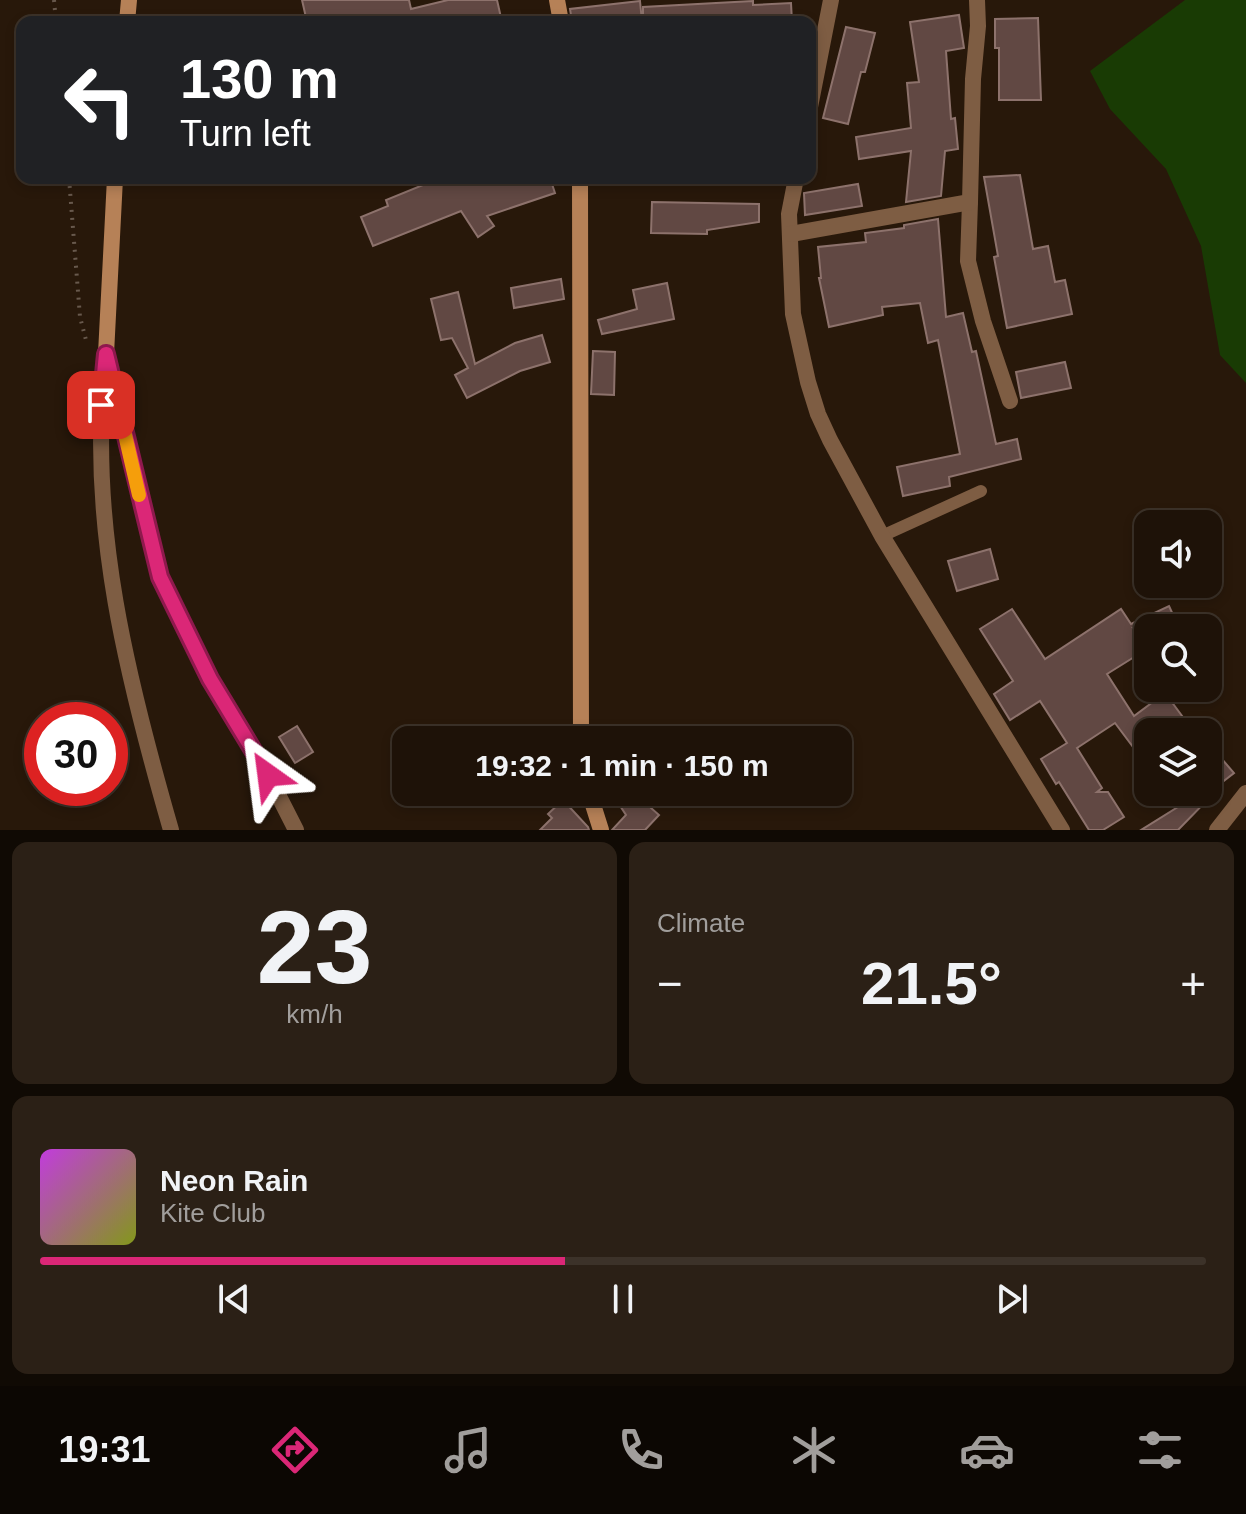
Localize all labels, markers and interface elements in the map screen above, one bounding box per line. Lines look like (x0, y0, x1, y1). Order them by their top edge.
text: 130 m (180, 47, 339, 110)
icon: left (48, 48, 152, 152)
text: Turn left (180, 113, 311, 154)
pin (67, 371, 135, 439)
icon: arrive (79, 383, 123, 427)
map controls (1134, 510, 1222, 806)
button: sound (1134, 510, 1222, 598)
button: search (1134, 614, 1222, 702)
speed limit sign: 30 (24, 702, 128, 806)
button: layers (1134, 718, 1222, 806)
position arrow (226, 733, 310, 817)
text: 19:32 · 1 min · 150 m (475, 749, 769, 782)
text: 23 (257, 889, 372, 1005)
text: Climate (657, 908, 745, 938)
text: 21.5° (861, 950, 1002, 1017)
text: − (657, 959, 683, 1008)
text: + (1180, 959, 1206, 1008)
text: km/h (286, 999, 343, 1029)
text: Neon Rain (160, 1164, 308, 1197)
text: Kite Club (160, 1198, 266, 1228)
icon: previous (212, 1277, 256, 1321)
icon: pause (601, 1277, 645, 1321)
icon: next (990, 1277, 1034, 1321)
icon: directions (267, 1422, 323, 1478)
icon: music (440, 1422, 496, 1478)
icon: phone (613, 1422, 669, 1478)
icon: climate (786, 1422, 842, 1478)
icon: car (959, 1422, 1015, 1478)
icon: filters (1132, 1422, 1188, 1478)
text: 19:31 (58, 1429, 151, 1470)

